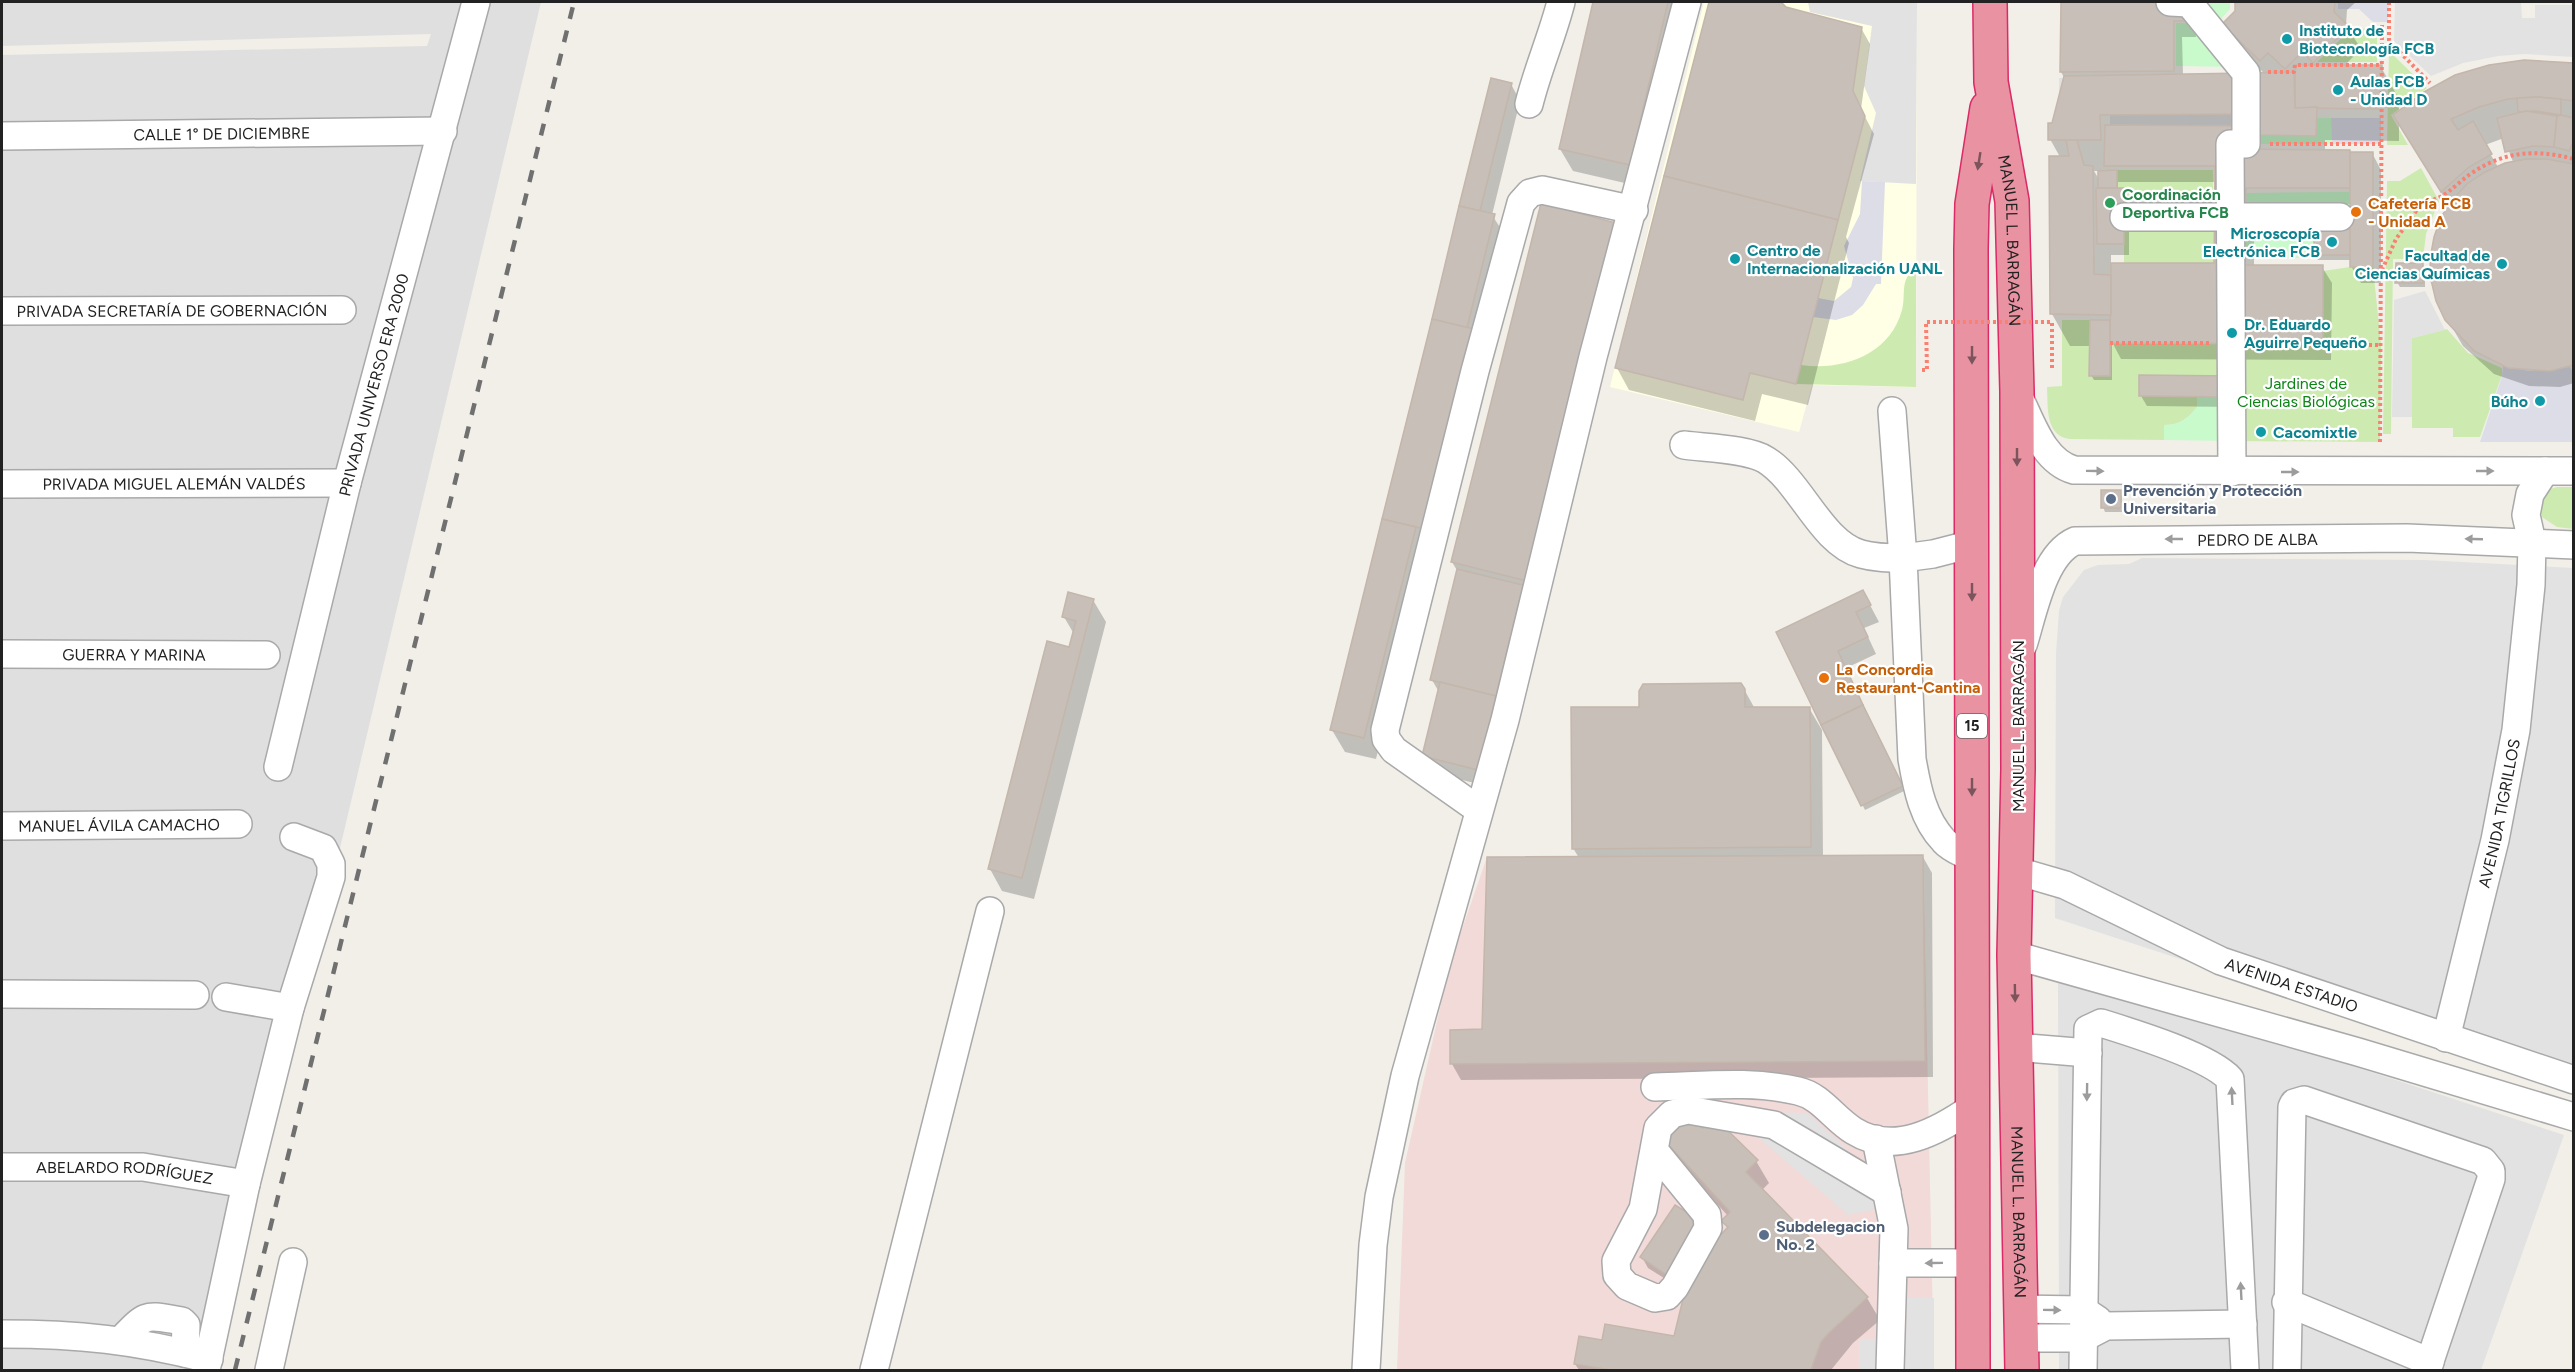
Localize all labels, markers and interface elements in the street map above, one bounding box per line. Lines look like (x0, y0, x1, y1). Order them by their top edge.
place label: Instituto de Biotecnología FCB (2299, 21, 2434, 58)
marker: Instituto de Biotecnología FCB (2280, 32, 2294, 46)
place label: Aulas FCB - Unidad D (2350, 72, 2427, 109)
marker: Aulas FCB - Unidad D (2331, 83, 2345, 97)
street label: CALLE 1° DE DICIEMBRE (133, 124, 311, 145)
one-way arrow (1974, 151, 1983, 170)
street label: MANUEL L. BARRAGÁN (1994, 153, 2024, 326)
place label: Coordinación Deportiva FCB (2122, 185, 2229, 222)
place label: Cafetería FCB - Unidad A (2368, 194, 2471, 231)
marker: Coordinación Deportiva FCB (2103, 196, 2117, 210)
marker: Cafetería FCB - Unidad A (2349, 205, 2363, 219)
place label: Microscopía Electrónica FCB (2203, 224, 2320, 261)
marker: Microscopía Electrónica FCB (2325, 235, 2339, 249)
place label: Centro de Internacionalización UANL (1747, 241, 1943, 278)
place label: Facultad de Ciencias Químicas (2355, 246, 2491, 283)
marker: Centro de Internacionalización UANL (1728, 252, 1742, 266)
marker: Facultad de Ciencias Químicas (2495, 257, 2509, 271)
street label: PRIVADA UNIVERSO ERA 2000 (335, 272, 413, 498)
street label: PRIVADA SECRETARÍA DE GOBERNACIÓN (17, 301, 327, 321)
place label: Dr. Eduardo Aguirre Pequeño (2244, 315, 2367, 352)
marker: Dr. Eduardo Aguirre Pequeño (2225, 326, 2239, 340)
one-way arrow (1967, 346, 1977, 365)
park label: Jardines de Ciencias Biológicas (2237, 374, 2375, 411)
place label: Búho (2491, 392, 2528, 411)
marker: Búho (2533, 394, 2547, 408)
place label: Cacomixtle (2273, 423, 2357, 442)
marker: Cacomixtle (2254, 425, 2268, 439)
one-way arrow (2012, 448, 2022, 467)
one-way arrow (2086, 466, 2105, 475)
one-way arrow (2476, 466, 2495, 476)
one-way arrow (2281, 467, 2300, 477)
street label: PRIVADA MIGUEL ALEMÁN VALDÉS (42, 474, 306, 494)
place label: Prevención y Protección Universitaria (2123, 481, 2302, 518)
marker: Prevención y Protección Universitaria (2104, 492, 2118, 506)
street label: PEDRO DE ALBA (2197, 530, 2318, 550)
one-way arrow (2164, 534, 2183, 544)
one-way arrow (2464, 534, 2483, 544)
one-way arrow (1967, 583, 1977, 602)
street label: MANUEL L. BARRAGÁN (2009, 640, 2028, 812)
street label: GUERRA Y MARINA (62, 645, 206, 665)
place label: La Concordia Restaurant-Cantina (1836, 660, 1981, 697)
marker: La Concordia Restaurant-Cantina (1817, 671, 1831, 685)
road number: 15 (1957, 714, 1987, 738)
street label: AVENIDA TIGRILLOS (2475, 737, 2524, 890)
one-way arrow (1967, 778, 1977, 797)
street label: MANUEL ÁVILA CAMACHO (18, 815, 220, 836)
street label: AVENIDA ESTADIO (2223, 954, 2360, 1016)
one-way arrow (2010, 983, 2020, 1002)
one-way arrow (2082, 1083, 2092, 1102)
one-way arrow (2228, 1087, 2237, 1106)
street label: MANUEL L. BARRAGÁN (2007, 1126, 2030, 1298)
street label: ABELARDO RODRÍGUEZ (36, 1158, 214, 1188)
place label: Subdelegacion No. 2 (1776, 1217, 1885, 1254)
marker: Subdelegacion No. 2 (1757, 1228, 1771, 1242)
one-way arrow (1924, 1259, 1943, 1268)
one-way arrow (2237, 1282, 2246, 1301)
one-way arrow (2042, 1305, 2061, 1315)

